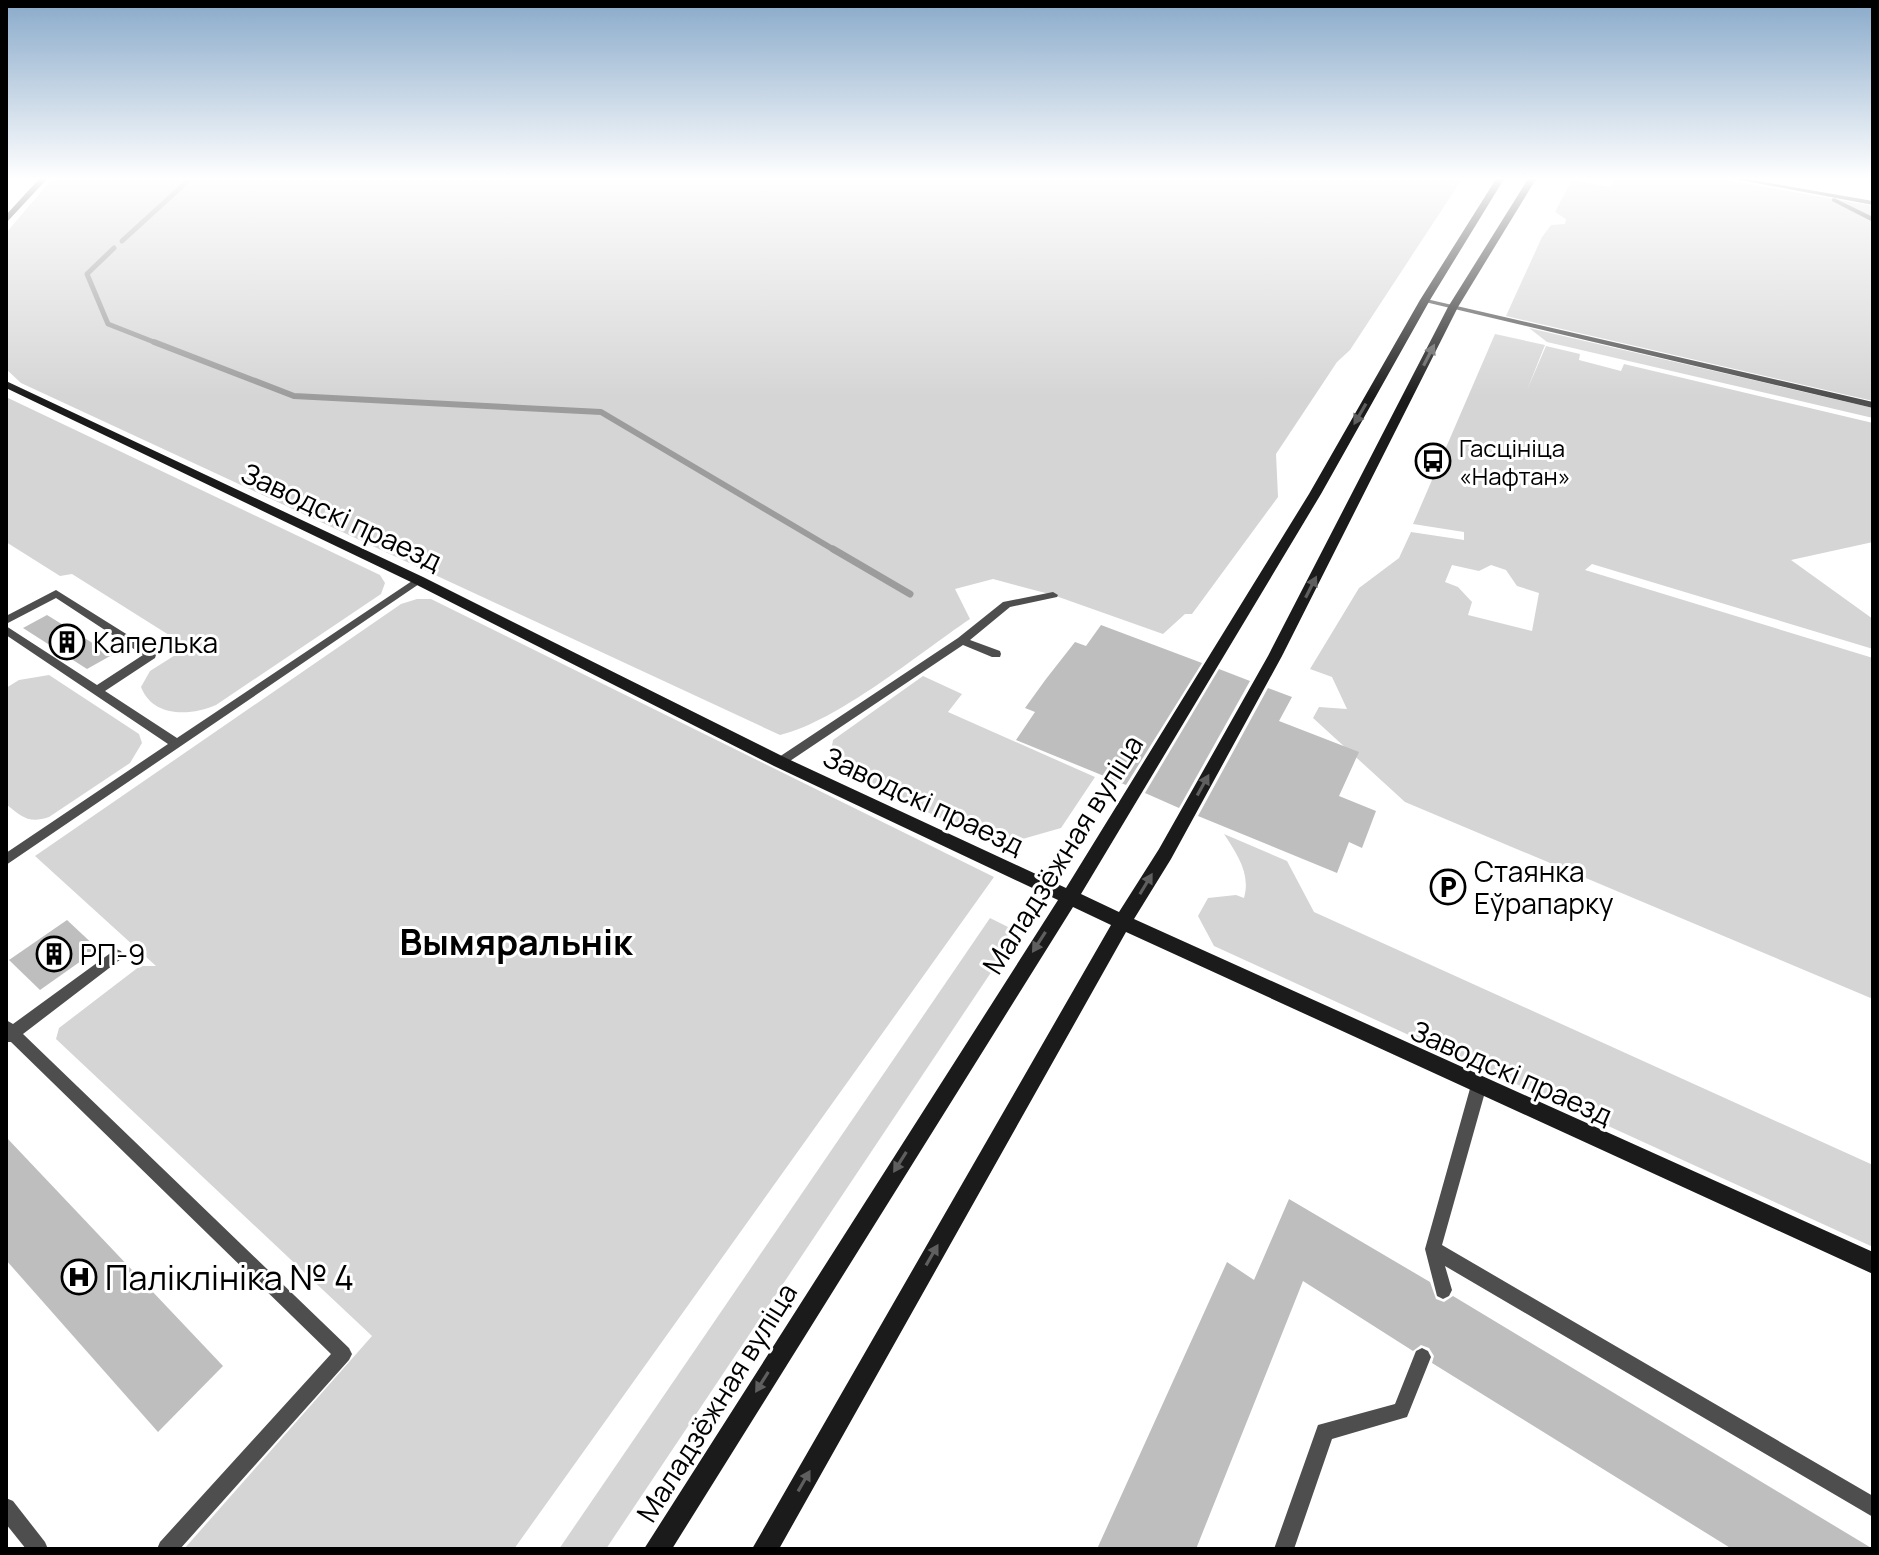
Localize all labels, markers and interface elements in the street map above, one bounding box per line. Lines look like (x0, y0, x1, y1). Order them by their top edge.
one-way arrow (1422, 344, 1435, 367)
one-way arrow (1353, 403, 1367, 426)
place label: Гасцініца «Нафтан» (1459, 431, 1571, 492)
bus stop icon: Гасцініца «Нафтан» (1414, 442, 1452, 480)
street label: Заводскі праезд (236, 453, 448, 579)
one-way arrow (1304, 575, 1317, 598)
building icon: Капелька (48, 623, 86, 661)
place label: Капелька (93, 623, 218, 661)
street label: Маладзёжная вуліца (973, 727, 1151, 981)
street label: Заводскі праезд (818, 737, 1030, 863)
one-way arrow (1196, 774, 1210, 797)
place label: Стаянка Еўрапарку (1474, 852, 1614, 922)
parking icon: Стаянка Еўрапарку (1429, 868, 1467, 906)
one-way arrow (1139, 873, 1153, 895)
district label: Вымяральнік (400, 917, 634, 966)
one-way arrow (1032, 932, 1047, 953)
building icon: РП-9 (35, 935, 73, 973)
place label: РП-9 (80, 935, 145, 973)
street label: Заводскі праезд (1405, 1011, 1619, 1133)
one-way arrow (894, 1151, 908, 1173)
one-way arrow (925, 1244, 939, 1266)
place label: Паліклініка № 4 (105, 1254, 354, 1300)
hospital icon: Паліклініка № 4 (60, 1258, 98, 1296)
street label: Маладзёжная вуліца (627, 1275, 805, 1529)
one-way arrow (755, 1371, 769, 1393)
one-way arrow (796, 1470, 810, 1492)

